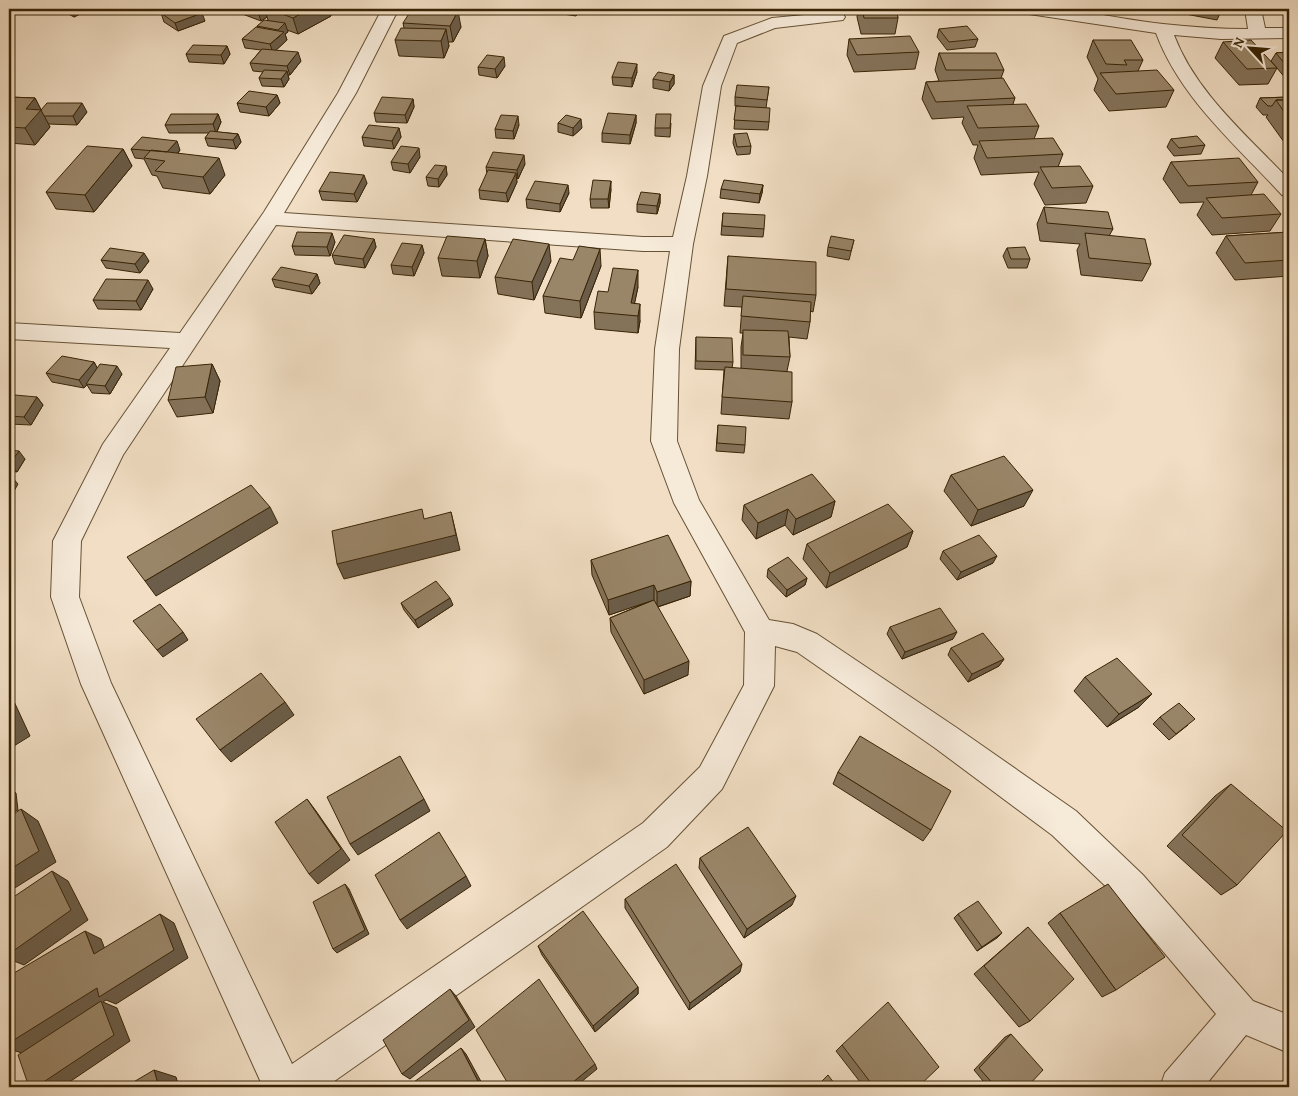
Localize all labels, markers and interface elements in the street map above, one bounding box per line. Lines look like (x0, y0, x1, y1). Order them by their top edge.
north arrow (1226, 22, 1276, 72)
text: N (1227, 33, 1250, 51)

